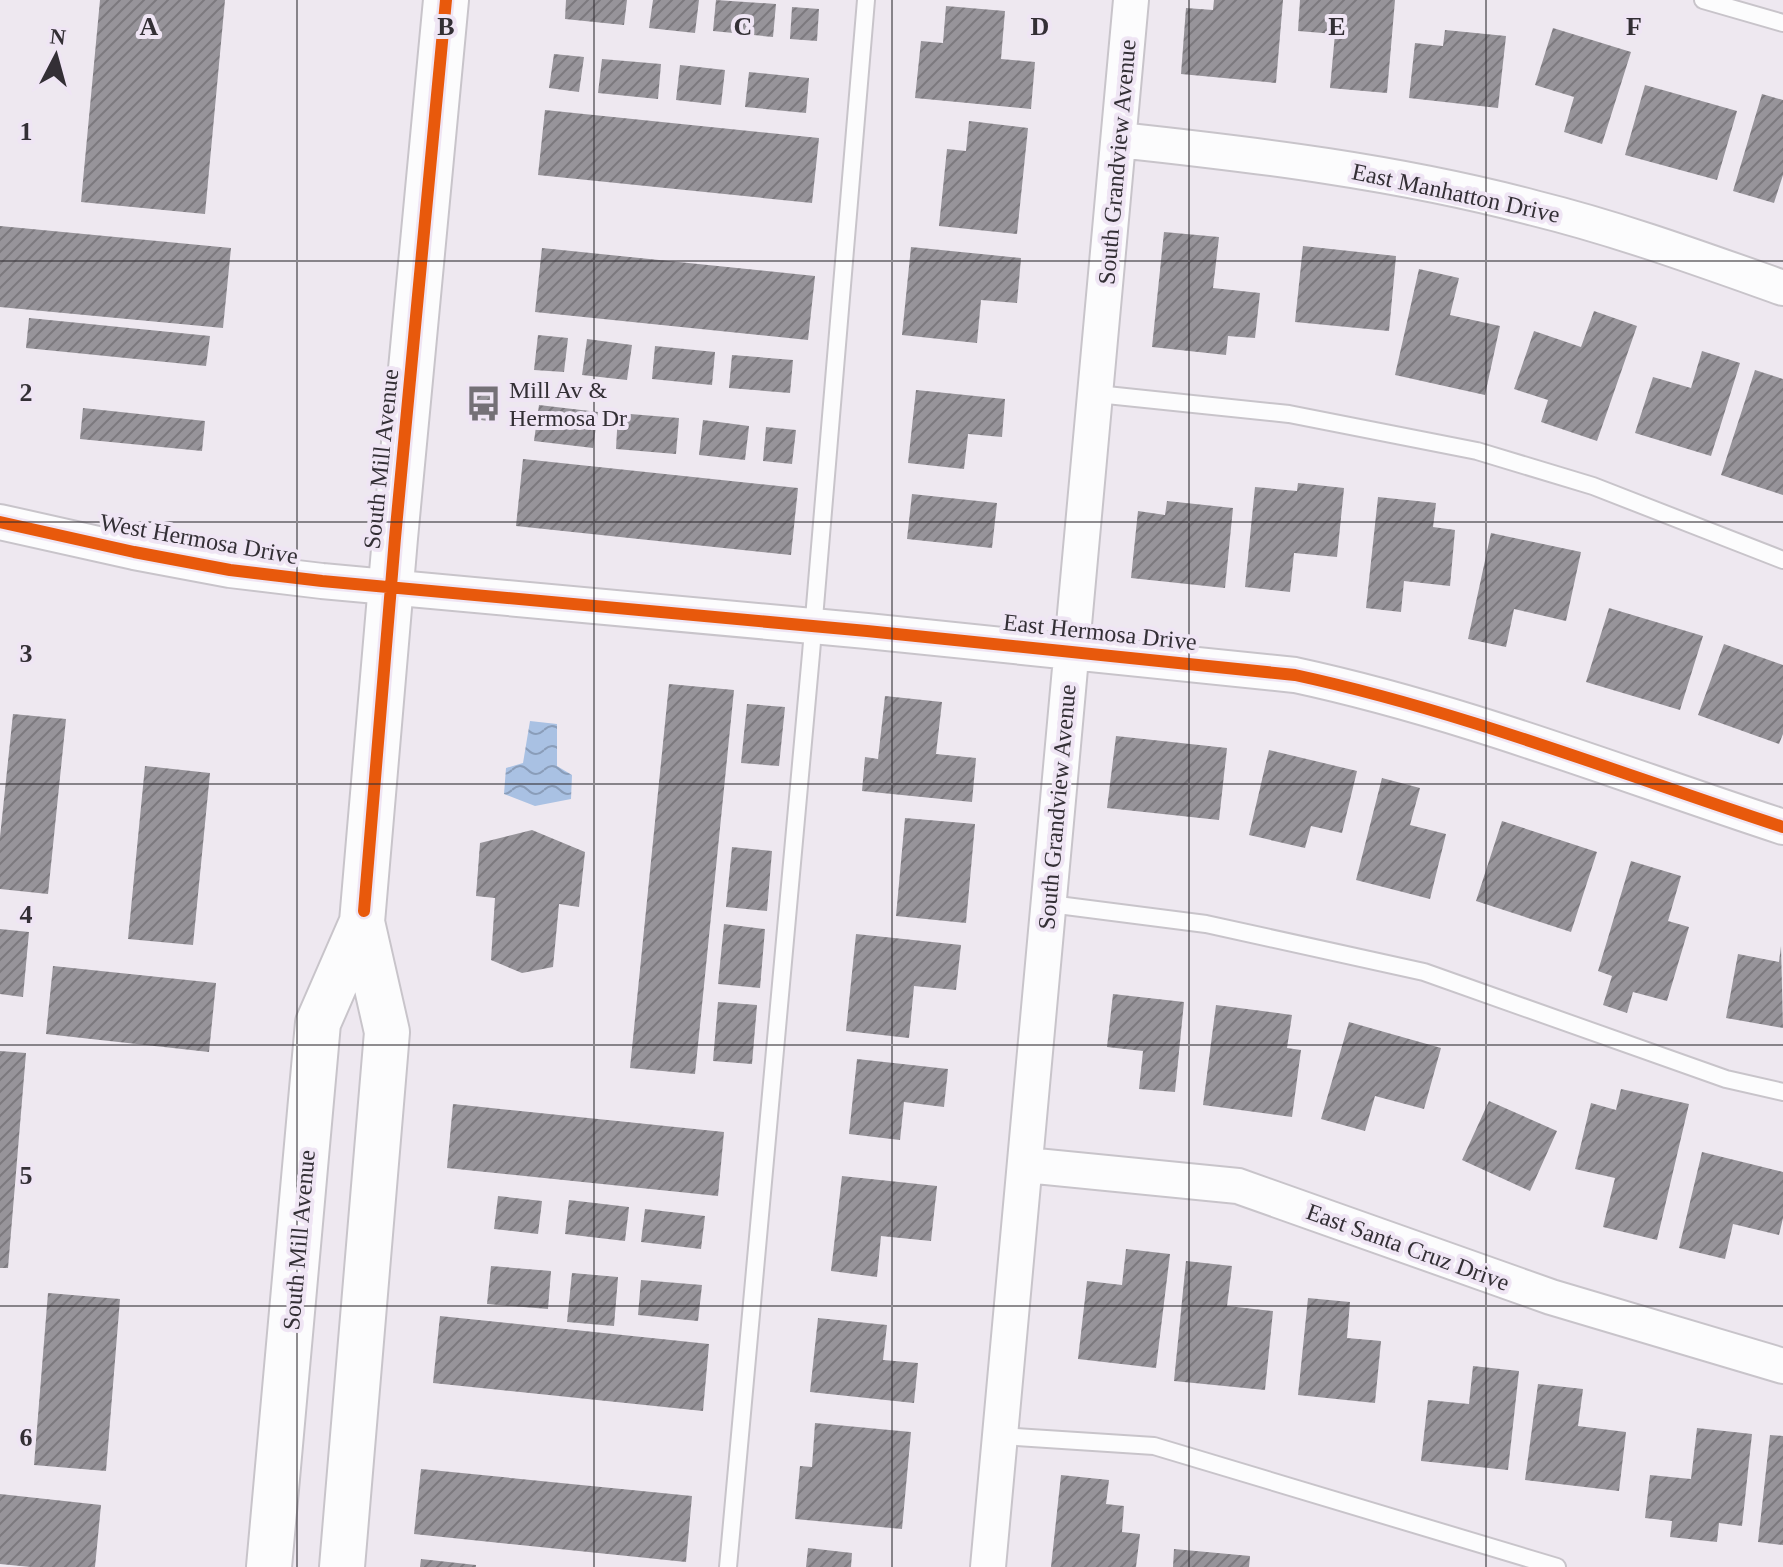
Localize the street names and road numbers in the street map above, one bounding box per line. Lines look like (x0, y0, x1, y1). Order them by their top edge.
street label: South Grandview Avenue (1093, 38, 1141, 286)
street label: East Manhatton Drive (1350, 158, 1562, 228)
street label: South Mill Avenue (359, 368, 403, 550)
street label: West Hermosa Drive (98, 509, 300, 569)
street label: East Hermosa Drive (1002, 609, 1198, 655)
street label: South Grandview Avenue (1033, 683, 1081, 931)
street label: South Mill Avenue (278, 1149, 320, 1331)
street label: East Santa Cruz Drive (1303, 1198, 1513, 1296)

